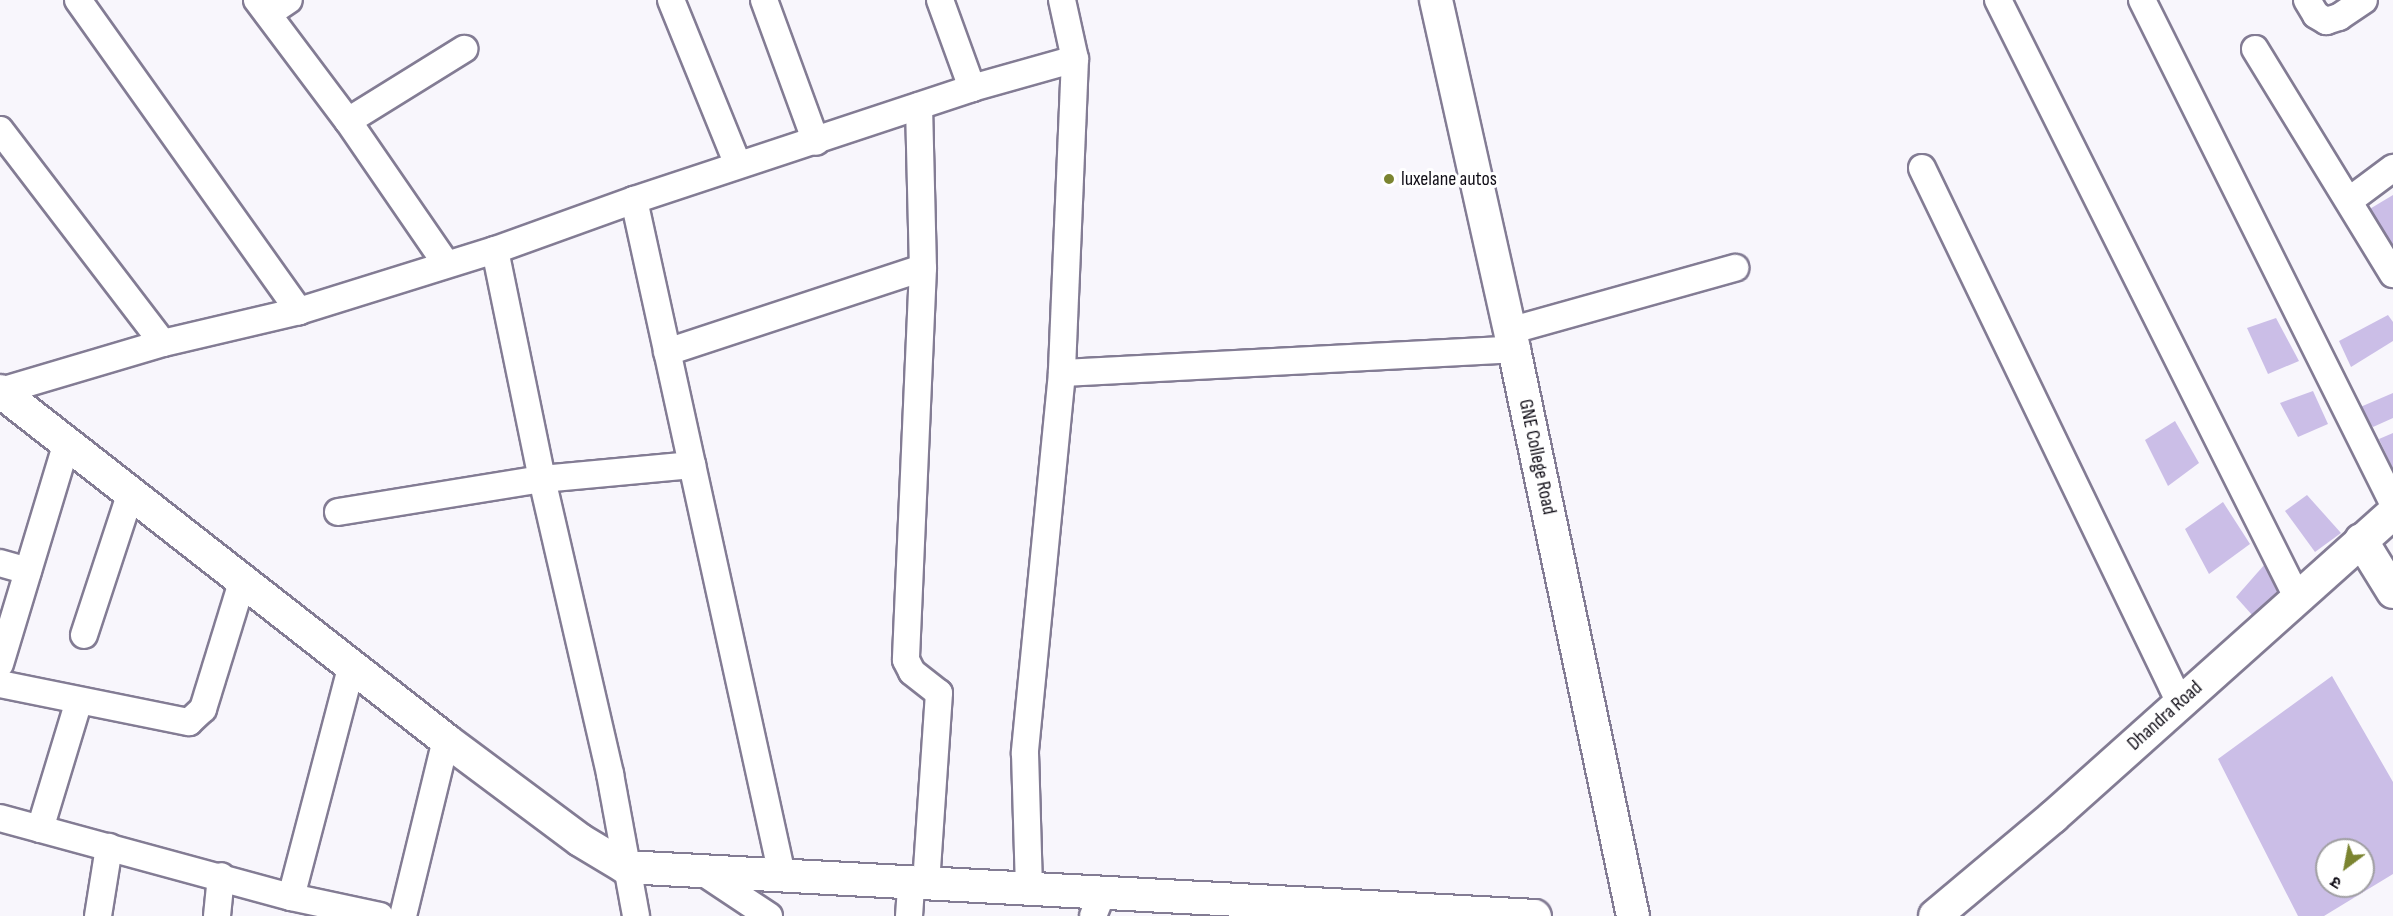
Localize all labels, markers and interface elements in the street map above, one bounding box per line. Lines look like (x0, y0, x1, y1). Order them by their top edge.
place label: luxelane autos (1401, 167, 1497, 191)
marker: luxelane autos (1382, 172, 1396, 186)
street label: GNE College Road (1513, 397, 1561, 517)
street label: Dhandra Road (2123, 676, 2207, 756)
north arrow (2315, 838, 2375, 898)
text: उ (2327, 871, 2345, 893)

